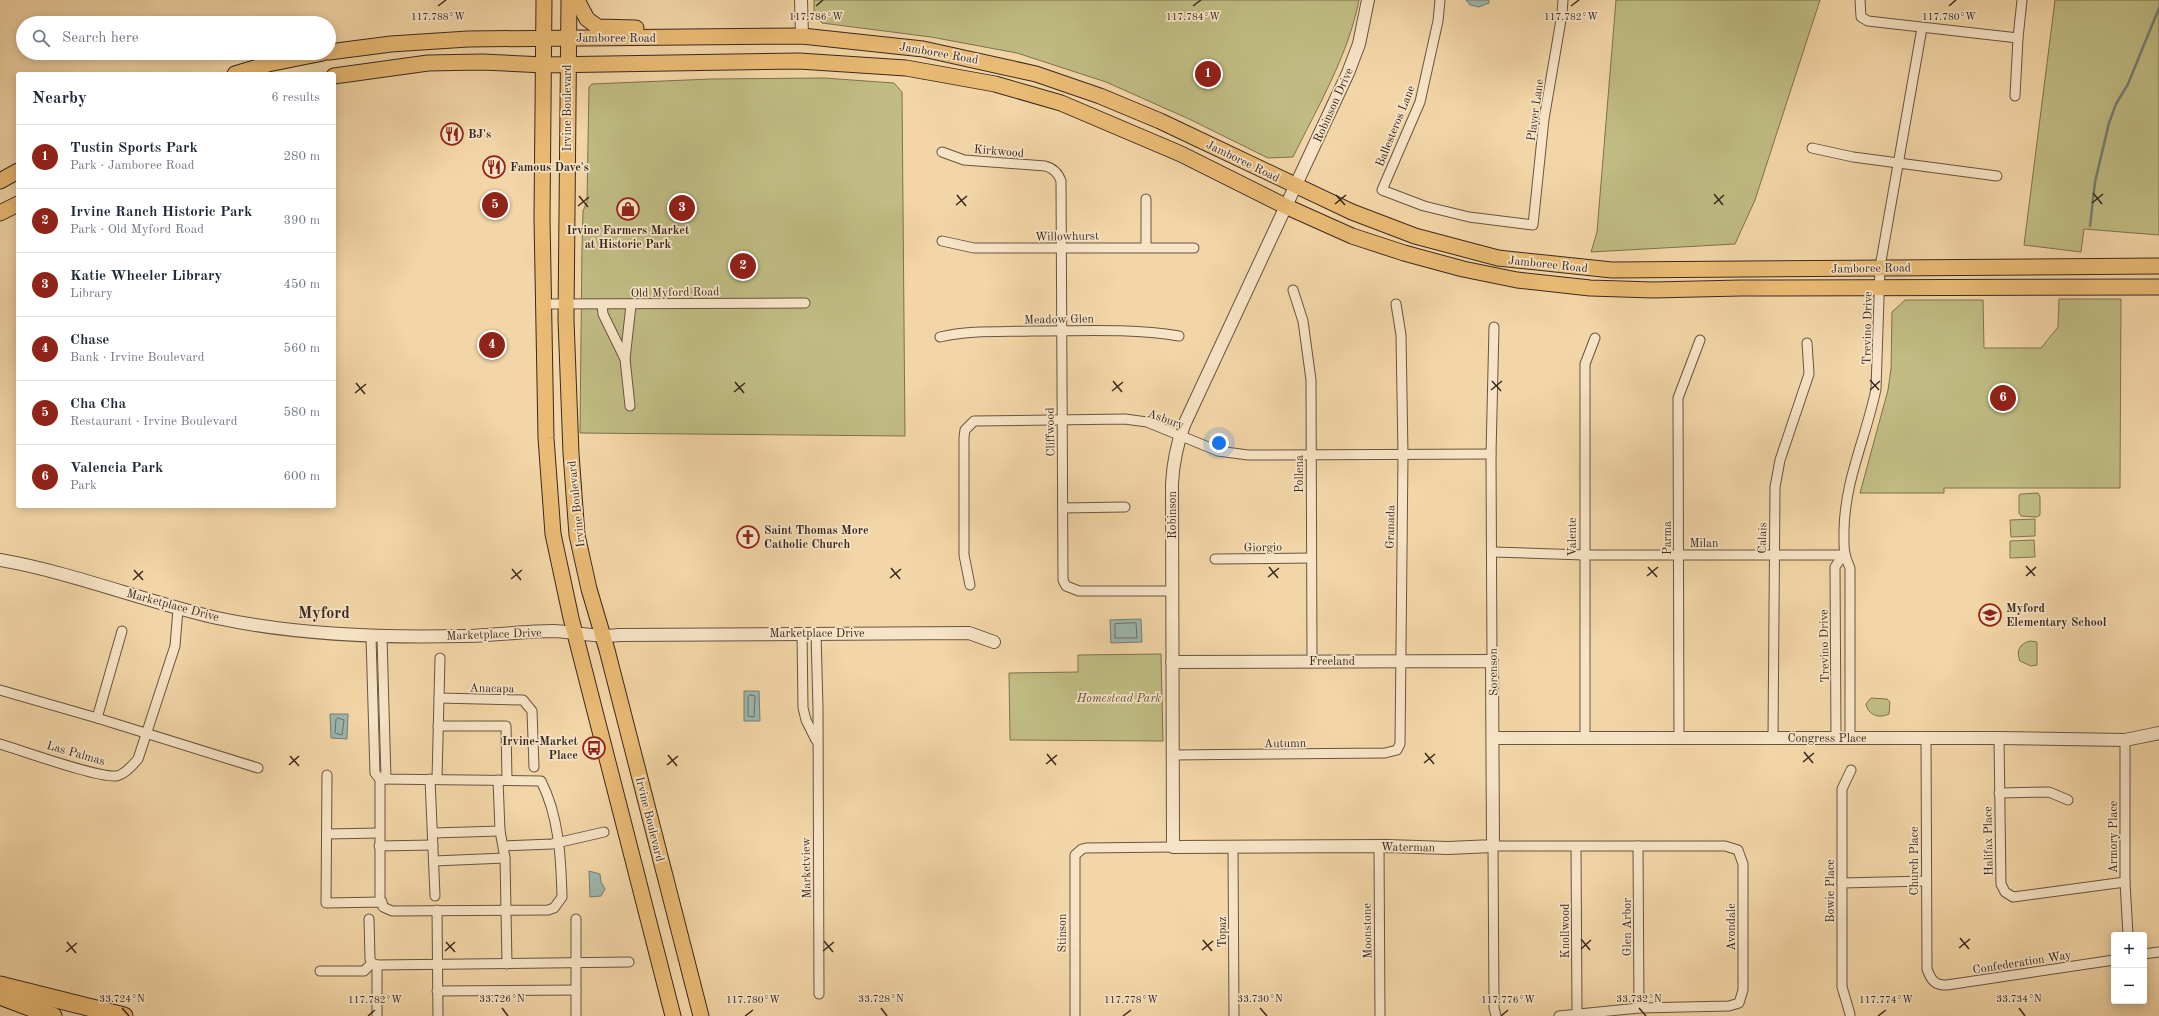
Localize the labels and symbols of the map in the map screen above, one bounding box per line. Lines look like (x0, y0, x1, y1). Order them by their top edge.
text: 117.788°W (411, 12, 465, 22)
text: 117.786°W (789, 12, 843, 22)
text: 117.784°W (1166, 12, 1220, 22)
text: 117.782°W (1544, 12, 1598, 22)
text: 117.780°W (1922, 12, 1976, 22)
street label: Jamboree Road (576, 33, 656, 45)
street label: Jamboree Road (898, 41, 979, 67)
pin: 1 (1195, 59, 1221, 89)
street label: Irvine Boulevard (562, 64, 574, 152)
street label: Robinson Drive (1312, 66, 1356, 144)
street label: Player Lane (1526, 78, 1546, 142)
street label: Ballesteros Lane (1374, 84, 1418, 169)
restaurant icon: BJ's (439, 121, 465, 147)
place label: BJ's (468, 129, 491, 141)
street label: Jamboree Road (1204, 139, 1281, 185)
street label: Kirkwood (973, 144, 1025, 160)
restaurant icon: Famous Dave's (481, 154, 507, 180)
place label: Famous Dave's (510, 162, 589, 174)
pin: 5 (482, 190, 508, 220)
pin: 3 (669, 193, 695, 223)
shop icon: Irvine Farmers Market at Historic Park (615, 196, 641, 222)
place label: Irvine Farmers Market at Historic Park (567, 225, 690, 251)
street label: Willowhurst (1035, 230, 1099, 244)
pin: 2 (730, 251, 756, 281)
street label: Jamboree Road (1507, 255, 1588, 275)
street label: Jamboree Road (1831, 262, 1911, 276)
street label: Old Myford Road (630, 286, 720, 300)
street label: Trevino Drive (1861, 291, 1875, 365)
street label: Meadow Glen (1024, 313, 1095, 327)
pin: 4 (479, 330, 505, 360)
pin: 6 (1990, 383, 2016, 413)
street label: Cliffwood (1045, 407, 1057, 457)
street label: Asbury (1146, 408, 1186, 432)
your location (1209, 433, 1229, 453)
street label: Pollena (1294, 455, 1306, 493)
street label: Irvine Boulevard (566, 460, 588, 548)
street label: Robinson (1167, 490, 1179, 539)
street label: Granada (1385, 505, 1397, 549)
street label: Valente (1567, 517, 1579, 557)
street label: Parma (1662, 521, 1674, 555)
street label: Calais (1757, 522, 1769, 554)
church icon: Saint Thomas More Catholic Church (735, 524, 761, 550)
place label: Saint Thomas More Catholic Church (764, 525, 869, 551)
street label: Milan (1690, 538, 1719, 550)
street label: Giorgio (1244, 542, 1282, 554)
street label: Marketplace Drive (125, 588, 221, 624)
school or university icon: Myford Elementary School (1977, 602, 2003, 628)
place label: Myford Elementary School (2006, 603, 2107, 629)
district label: Myford (298, 606, 350, 622)
street label: Trevino Drive (1818, 609, 1832, 683)
street label: Marketplace Drive (446, 627, 542, 643)
street label: Marketplace Drive (769, 628, 865, 640)
street label: Sorenson (1488, 647, 1500, 696)
street label: Freeland (1309, 656, 1355, 668)
street label: Anacapa (469, 683, 515, 695)
park label: Homestead Park (1076, 693, 1161, 705)
street label: Congress Place (1787, 733, 1867, 745)
bus stop icon: Irvine-Market Place (581, 735, 607, 761)
place label: Irvine-Market Place (502, 736, 579, 762)
street label: Autumn (1264, 738, 1307, 750)
street label: Las Palmas (45, 740, 106, 768)
street label: Irvine Boulevard (633, 776, 665, 863)
street label: Armory Place (2108, 800, 2120, 873)
street label: Halifax Place (1982, 806, 1996, 876)
street label: Church Place (1909, 826, 1921, 896)
street label: Marketview (800, 837, 814, 899)
street label: Waterman (1381, 842, 1436, 854)
street label: Bowie Place (1825, 859, 1837, 923)
street label: Glen Arbor (1622, 898, 1634, 956)
street label: Moonstone (1362, 903, 1374, 959)
street label: Avondale (1726, 903, 1738, 951)
street label: Knollwood (1560, 904, 1572, 958)
street label: Stinson (1057, 913, 1069, 953)
street label: Topaz (1217, 916, 1229, 948)
street label: Confederation Way (1972, 949, 2073, 977)
text: 33.724°N (99, 994, 145, 1004)
text: 33.726°N (479, 994, 525, 1004)
text: 33.728°N (858, 994, 904, 1004)
text: 33.730°N (1237, 994, 1283, 1004)
text: 33.732°N (1616, 994, 1662, 1004)
text: 33.734°N (1996, 994, 2042, 1004)
text: 117.782°W (348, 995, 402, 1005)
text: 117.780°W (726, 995, 780, 1005)
text: 117.778°W (1104, 995, 1158, 1005)
text: 117.776°W (1481, 995, 1535, 1005)
text: 117.774°W (1859, 995, 1913, 1005)

